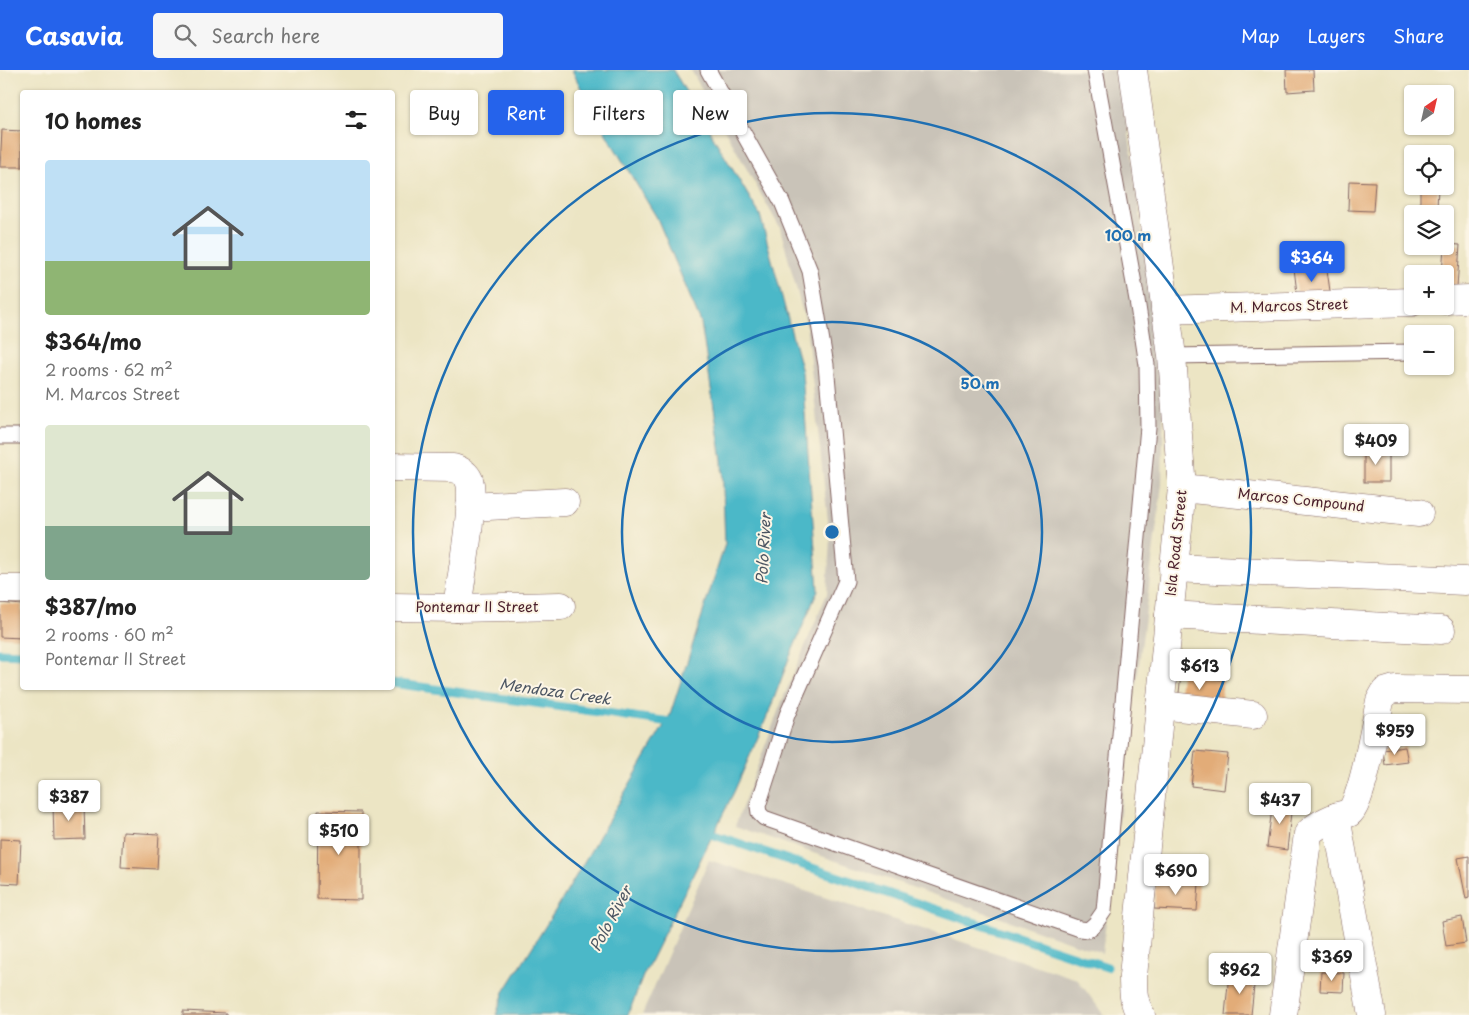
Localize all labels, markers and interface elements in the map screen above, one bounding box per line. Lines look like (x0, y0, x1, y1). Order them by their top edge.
search box (153, 13, 503, 58)
text: Casavia (25, 17, 123, 53)
icon: search (171, 21, 199, 49)
text: Search here (211, 21, 320, 49)
text: Map (1241, 22, 1280, 49)
text: Layers (1308, 22, 1365, 49)
text: Share (1393, 22, 1444, 49)
north arrow (1404, 85, 1454, 135)
map controls (1404, 85, 1454, 375)
chip: Buy (410, 90, 478, 135)
chip: Rent (488, 90, 564, 135)
chip: Filters (574, 90, 663, 135)
chip: New (673, 90, 747, 135)
text: 10 homes (45, 104, 142, 136)
icon: filters (342, 106, 370, 134)
button: locate (1404, 145, 1454, 195)
icon: home (163, 193, 253, 283)
button: layers (1404, 205, 1454, 255)
text: 100 m (1105, 223, 1151, 246)
pin: $364 (1282, 240, 1342, 283)
text: $364 (1291, 245, 1333, 269)
button: + (1404, 265, 1454, 315)
street label: M. Marcos Street (1230, 293, 1349, 318)
text: $364/mo (45, 325, 141, 357)
button: − (1404, 325, 1454, 375)
text: 2 rooms · 62 m² (45, 357, 173, 381)
text: 50 m (961, 371, 999, 394)
text: M. Marcos Street (45, 381, 180, 405)
pin: $409 (1346, 424, 1406, 466)
text: $409 (1355, 428, 1397, 452)
icon: home (163, 458, 253, 548)
street label: Marcos Compound (1237, 482, 1365, 517)
street label: Isla Road Street (1159, 488, 1192, 597)
water label: Polo River (749, 511, 776, 585)
centre of rings (823, 523, 841, 541)
text: $387/mo (45, 590, 137, 622)
street label: Pontemar II Street (415, 596, 539, 617)
text: 2 rooms · 60 m² (45, 622, 174, 646)
text: Pontemar II Street (45, 646, 186, 670)
pin: $613 (1170, 648, 1230, 691)
text: $613 (1181, 653, 1220, 677)
water label: Mendoza Creek (498, 671, 613, 710)
pin: $959 (1365, 714, 1425, 756)
text: $959 (1375, 718, 1415, 742)
pin: $387 (39, 780, 99, 822)
pin: $437 (1250, 782, 1310, 825)
text: $387 (49, 784, 89, 808)
text: $437 (1260, 787, 1300, 811)
pin: $510 (309, 814, 369, 856)
text: $510 (319, 818, 359, 842)
pin: $690 (1146, 854, 1206, 896)
text: $690 (1155, 858, 1197, 882)
water label: Polo River (583, 880, 638, 955)
pin: $369 (1302, 940, 1362, 982)
text: $369 (1311, 944, 1353, 968)
pin: $962 (1210, 952, 1270, 995)
text: $962 (1220, 957, 1260, 981)

